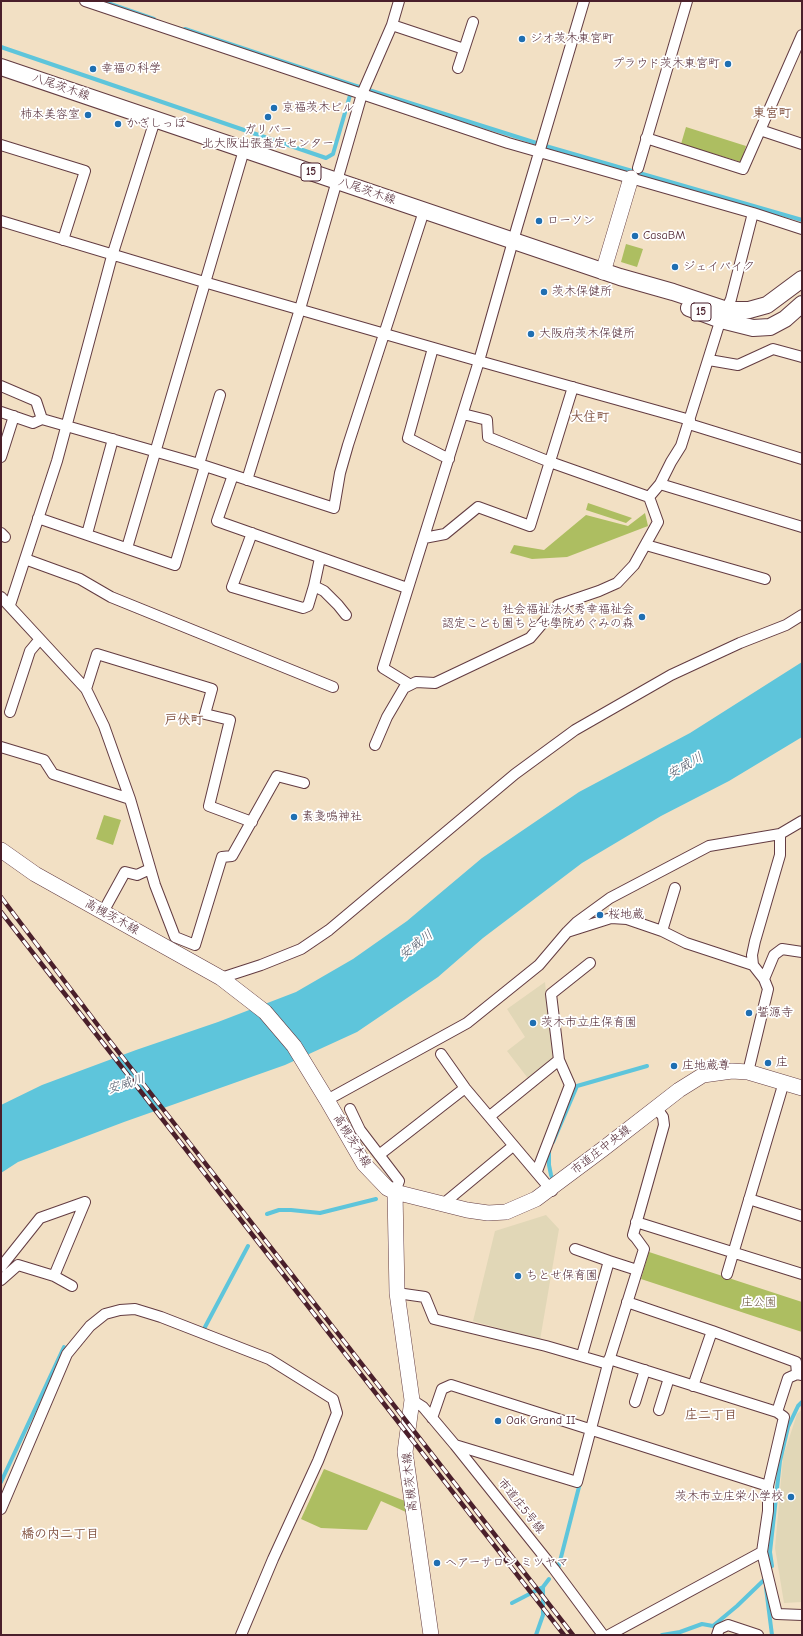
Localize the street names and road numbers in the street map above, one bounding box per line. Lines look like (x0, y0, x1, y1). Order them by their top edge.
street label: 八尾茨木線 (30, 70, 92, 104)
road number: 15 (301, 163, 321, 181)
street label: 八尾茨木線 (336, 174, 398, 208)
road number: 15 (691, 303, 711, 321)
street label: 高槻茨木線 (82, 896, 142, 938)
street label: 高槻茨木線 (330, 1112, 374, 1170)
street label: 市道庄中央線 (568, 1122, 634, 1178)
street label: 高槻茨木線 (400, 1451, 420, 1513)
street label: 市道庄5号線 (494, 1476, 548, 1536)

